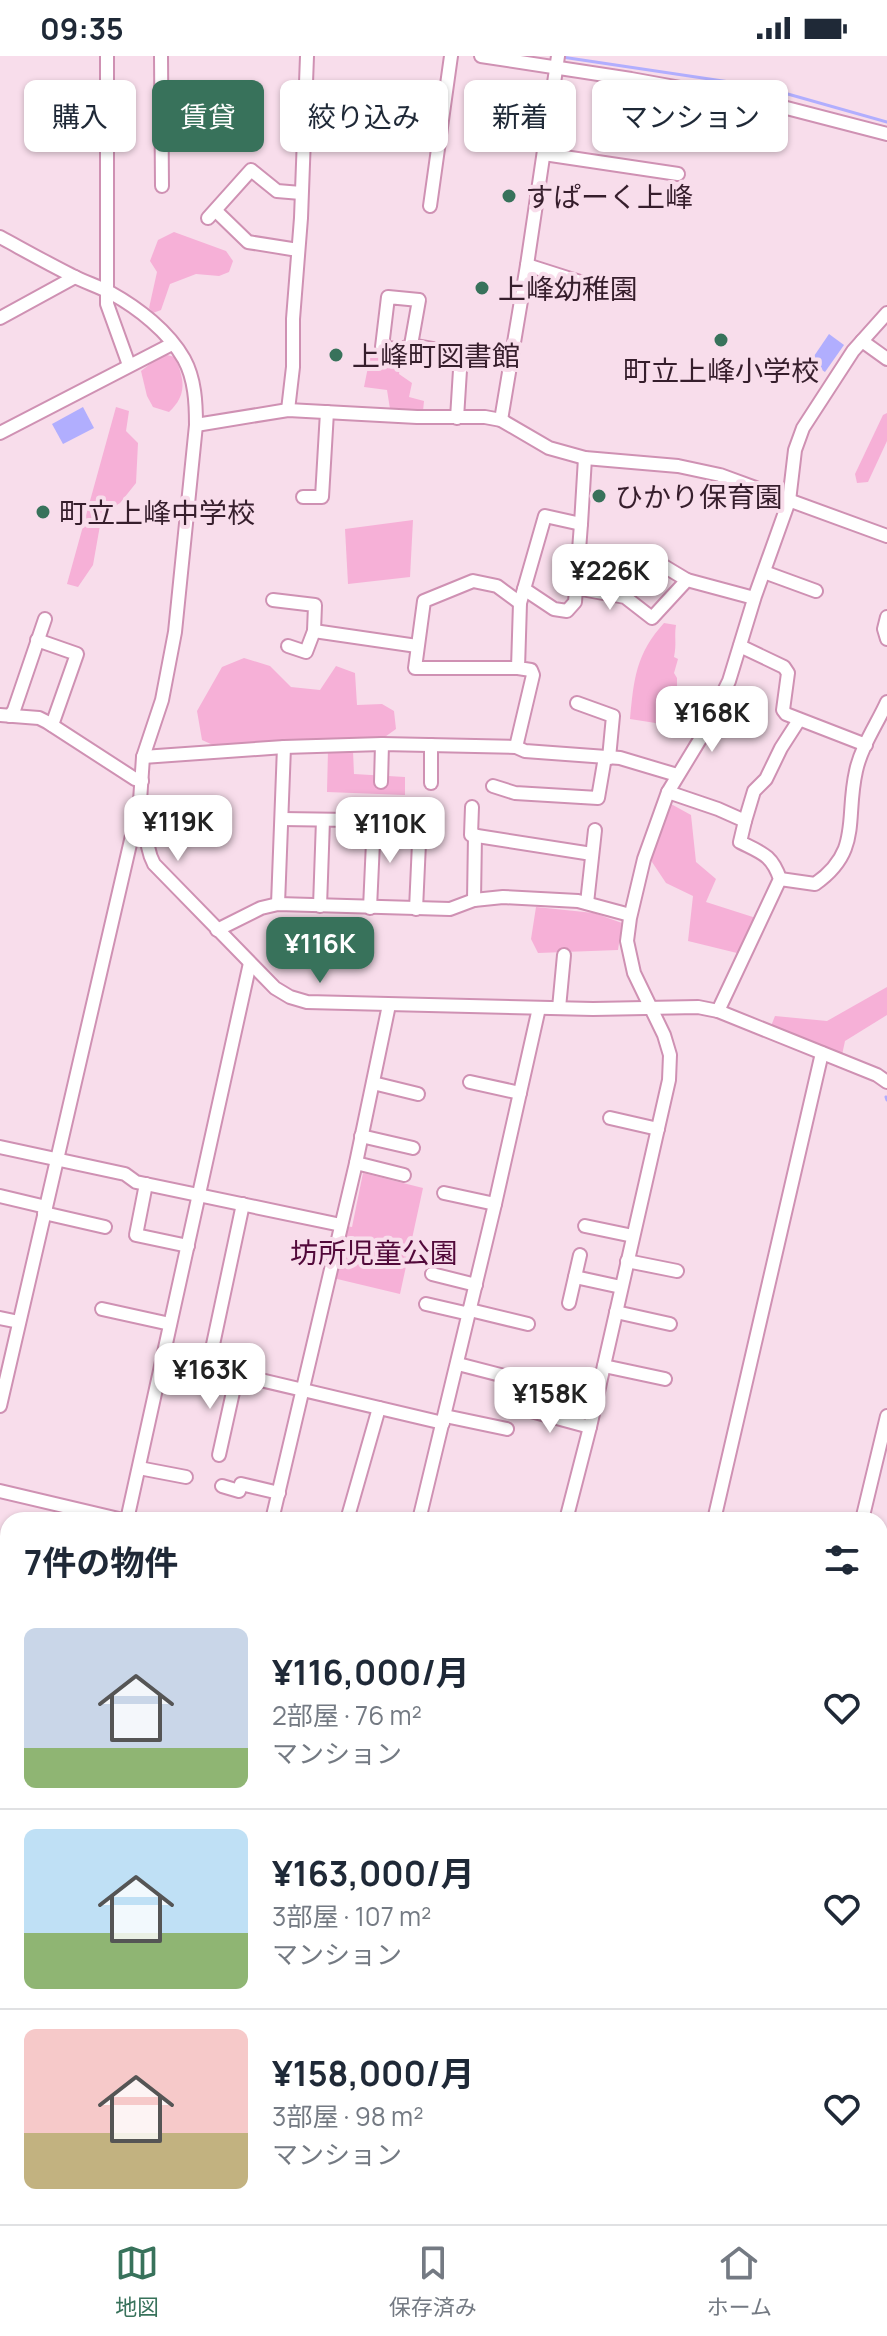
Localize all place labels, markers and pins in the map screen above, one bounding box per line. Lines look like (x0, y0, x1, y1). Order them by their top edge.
place label: すぱーく上峰 (525, 177, 693, 215)
marker: すぱーく上峰 (500, 187, 518, 205)
place label: 上峰幼稚園 (498, 269, 638, 307)
marker: 上峰幼稚園 (473, 279, 491, 297)
marker: 町立上峰小学校 (712, 331, 730, 349)
place label: 上峰町図書館 (352, 336, 520, 374)
marker: 上峰町図書館 (327, 346, 345, 364)
place label: 町立上峰小学校 (623, 351, 819, 389)
place label: ひかり保育園 (615, 477, 783, 515)
marker: ひかり保育園 (590, 487, 608, 505)
place label: 町立上峰中学校 (59, 493, 255, 531)
marker: 町立上峰中学校 (34, 503, 52, 521)
pin: ¥226K (554, 544, 666, 612)
pin: ¥168K (656, 686, 768, 754)
pin: ¥119K (122, 795, 234, 863)
pin: ¥110K (334, 797, 446, 865)
pin: ¥116K (264, 917, 376, 985)
pin: ¥163K (154, 1343, 266, 1411)
pin: ¥158K (494, 1367, 606, 1435)

